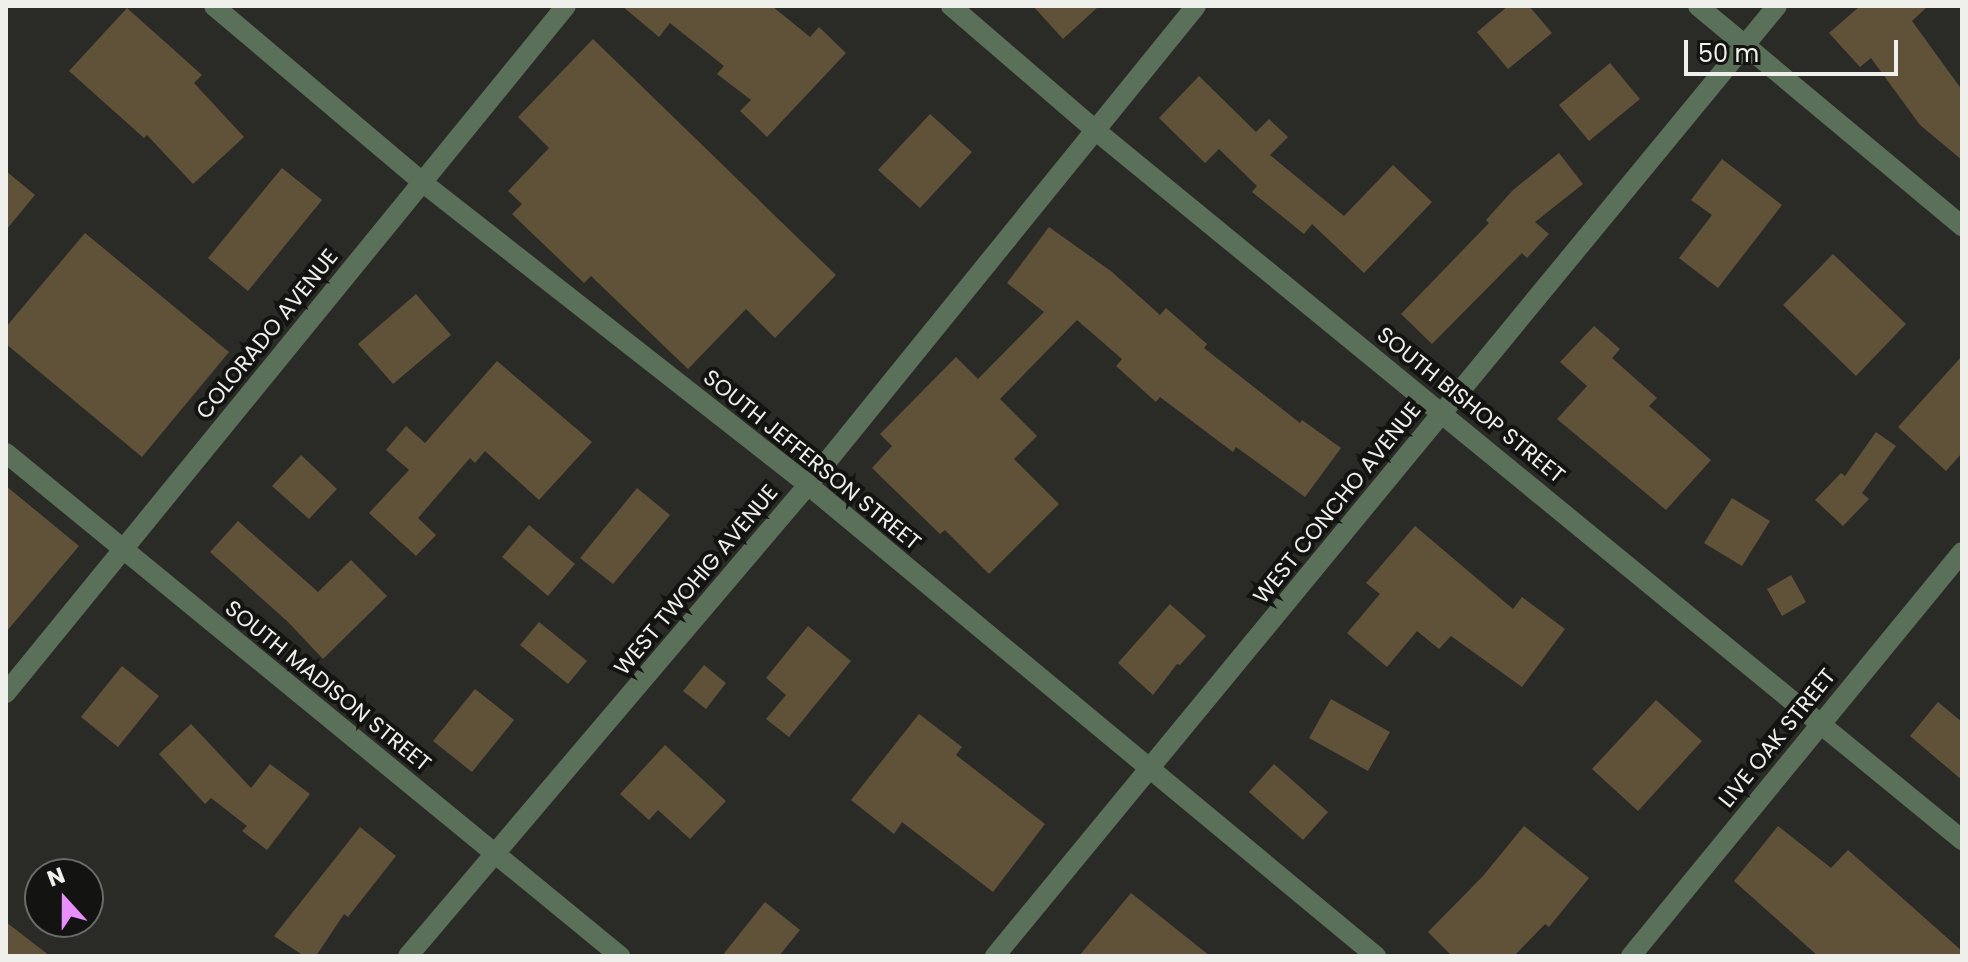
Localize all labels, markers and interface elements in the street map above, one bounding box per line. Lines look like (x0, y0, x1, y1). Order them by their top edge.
scale bar (1688, 24, 1902, 74)
text: 50 m (1698, 37, 1759, 70)
street label: COLORADO AVENUE (190, 244, 344, 424)
street label: SOUTH BISHOP STREET (1372, 321, 1570, 489)
street label: SOUTH JEFFERSON STREET (698, 364, 926, 556)
street label: WEST CONCHO AVENUE (1248, 397, 1426, 609)
street label: WEST TWOHIG AVENUE (609, 479, 783, 681)
street label: SOUTH MADISON STREET (220, 595, 436, 777)
street label: LIVE OAK STREET (1713, 663, 1841, 813)
north arrow (24, 858, 104, 938)
text: N (43, 860, 69, 894)

